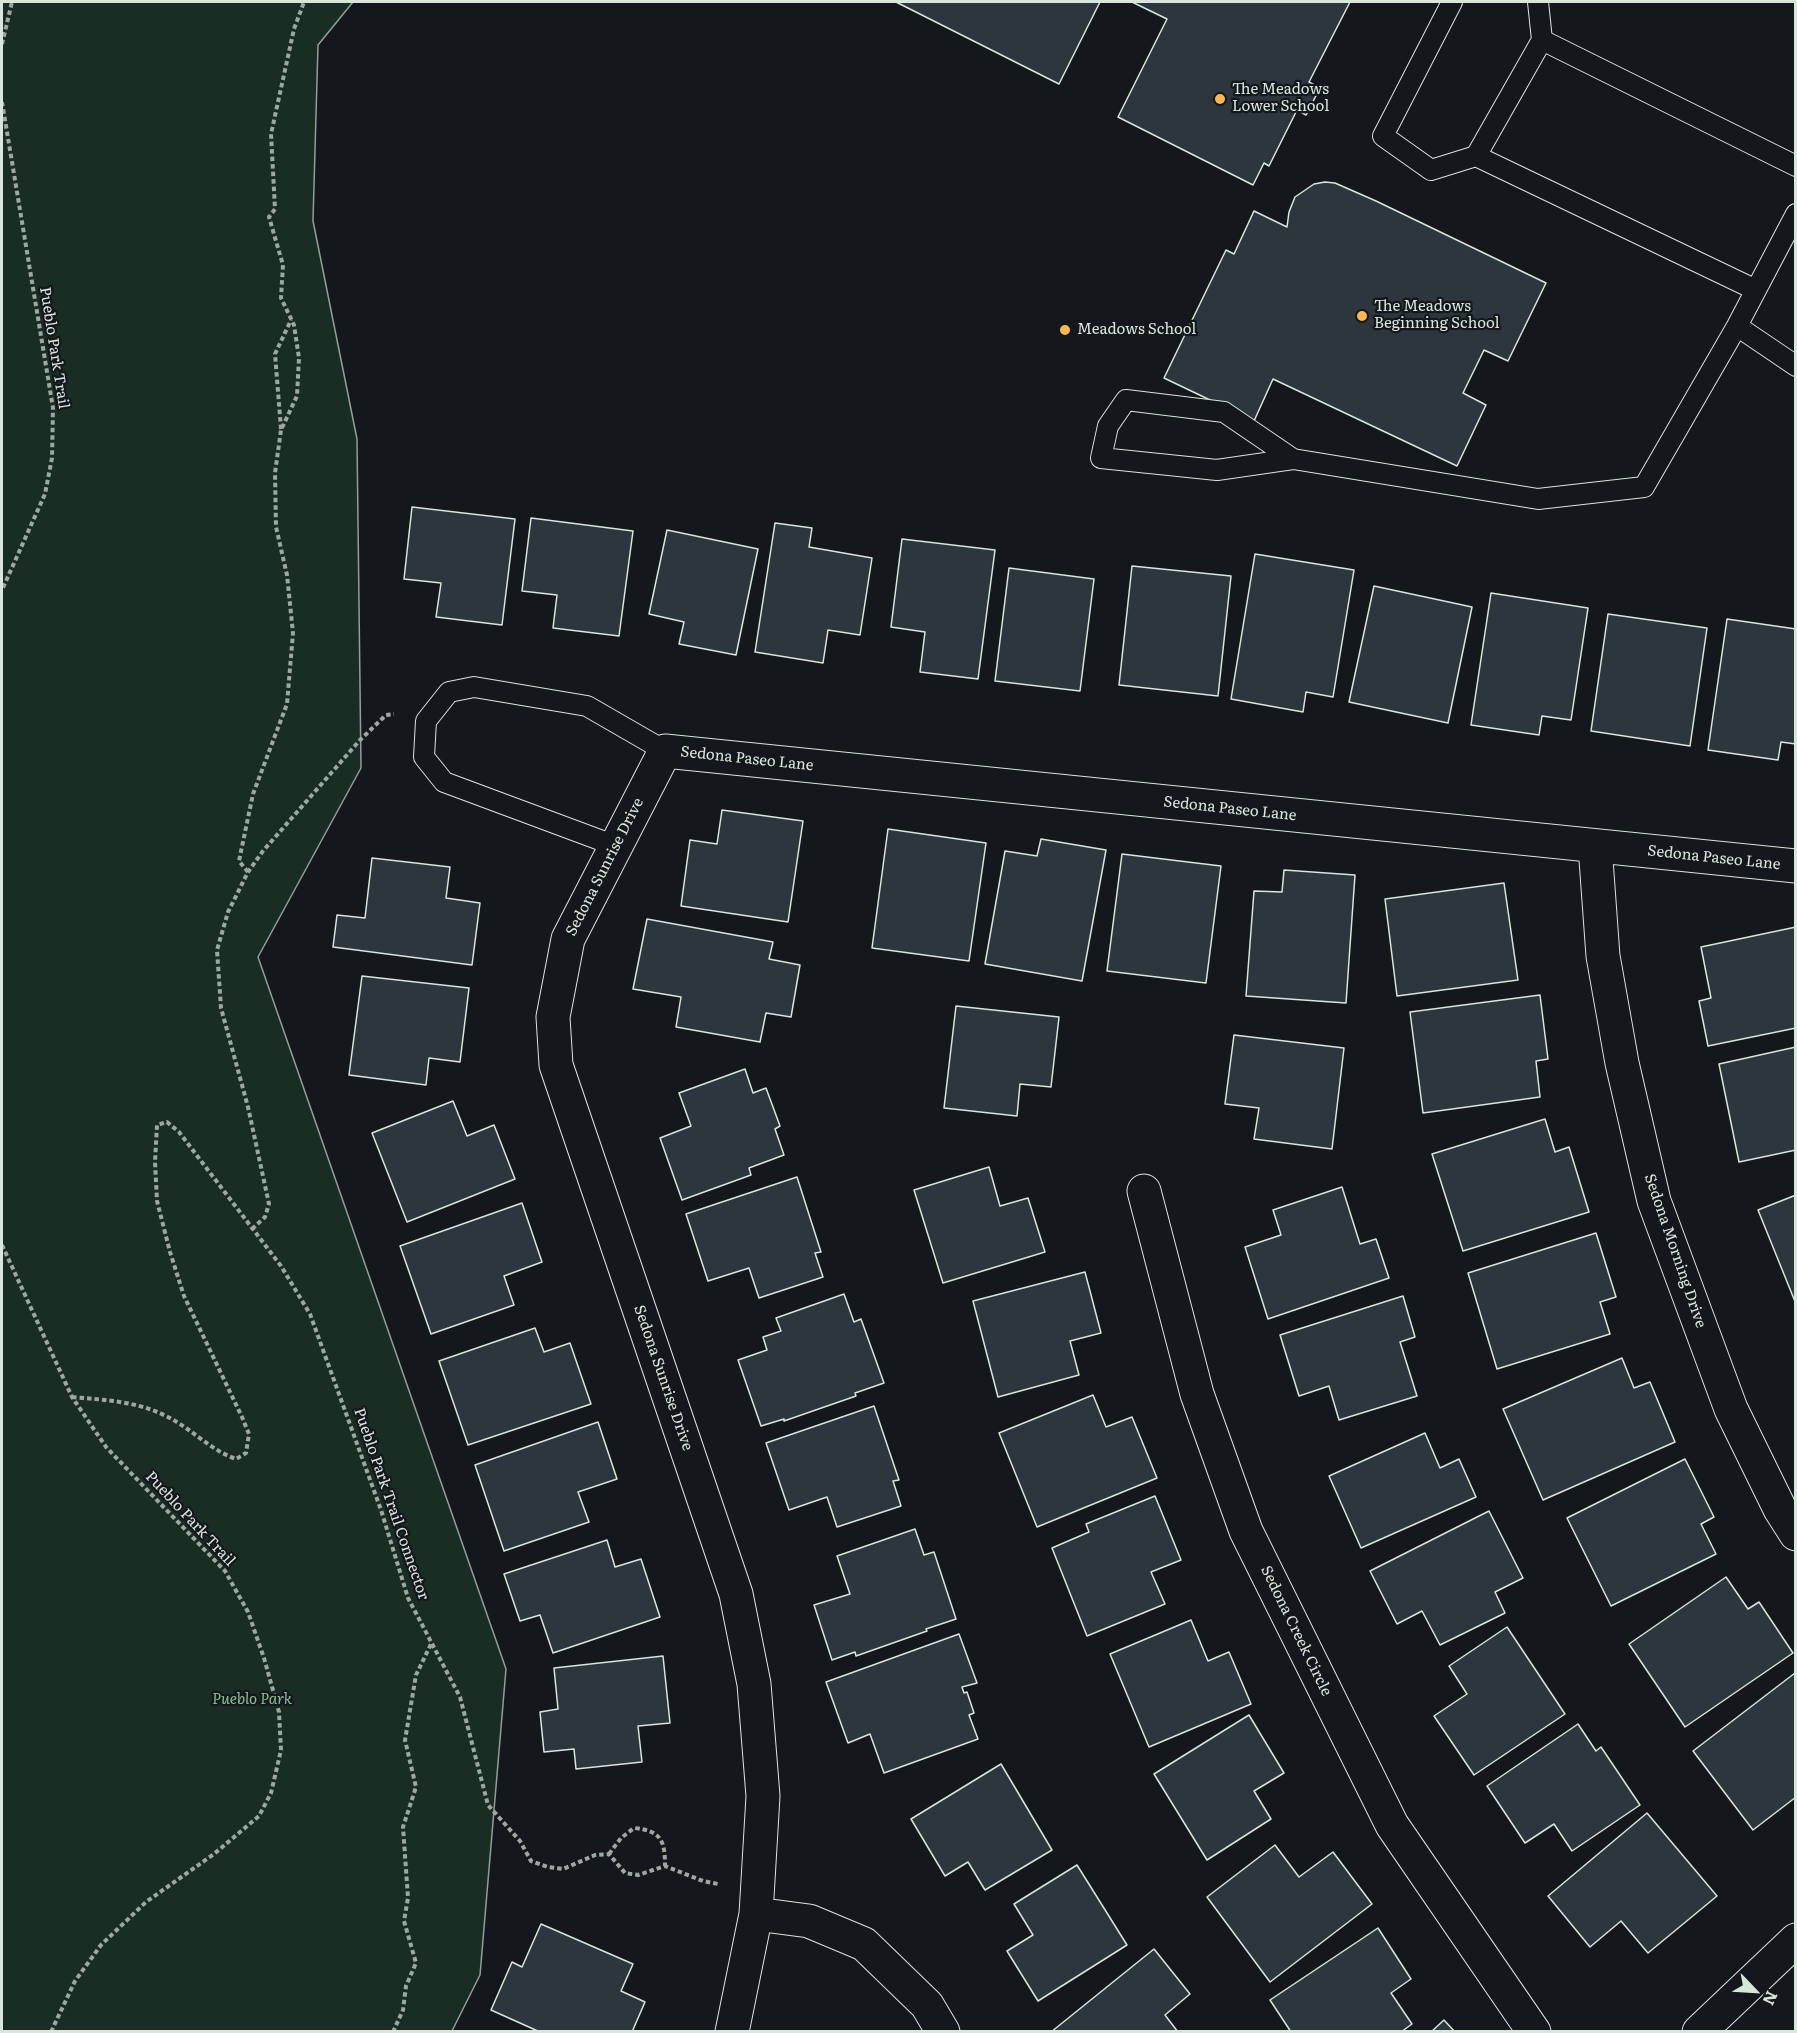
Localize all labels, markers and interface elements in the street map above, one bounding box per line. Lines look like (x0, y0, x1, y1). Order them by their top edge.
place label: The Meadows Lower School (1232, 81, 1329, 116)
marker: The Meadows Lower School (1213, 92, 1227, 106)
street label: Pueblo Park Trail (35, 286, 73, 410)
place label: The Meadows Beginning School (1374, 298, 1500, 333)
marker: The Meadows Beginning School (1355, 309, 1369, 323)
place label: Meadows School (1077, 321, 1196, 339)
marker: Meadows School (1058, 323, 1072, 337)
street label: Sedona Paseo Lane (679, 743, 815, 775)
street label: Sedona Paseo Lane (1162, 793, 1298, 825)
street label: Sedona Sunrise Drive (562, 795, 648, 939)
street label: Sedona Paseo Lane (1646, 842, 1782, 874)
street label: Sedona Morning Drive (1640, 1172, 1710, 1330)
street label: Sedona Sunrise Drive (630, 1303, 696, 1453)
street label: Pueblo Park Trail Connector (350, 1406, 432, 1602)
street label: Pueblo Park Trail (141, 1468, 239, 1570)
street label: Sedona Creek Circle (1257, 1563, 1335, 1699)
park label: Pueblo Park (212, 1691, 292, 1709)
north arrow (1725, 1961, 1785, 2021)
text: N (1758, 1987, 1785, 2010)

